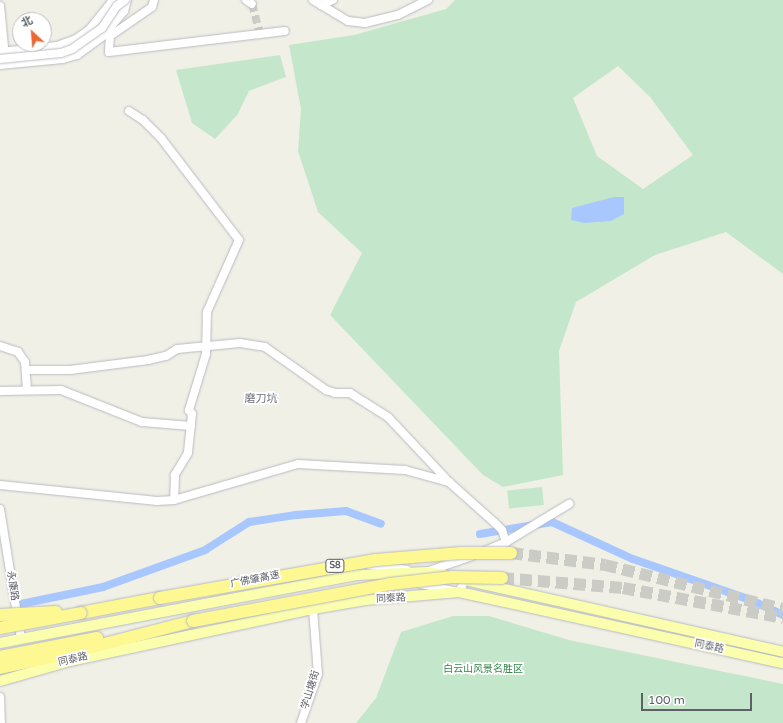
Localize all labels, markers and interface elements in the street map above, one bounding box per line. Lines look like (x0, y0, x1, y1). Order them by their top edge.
north arrow (12, 12, 52, 52)
text: 北 (19, 13, 35, 30)
district label: 磨刀坑 (245, 392, 277, 406)
road number: S8 (325, 559, 345, 573)
street label: 广佛肇高速 (229, 569, 281, 591)
street label: 永康路 (4, 570, 20, 602)
street label: 同泰路 (376, 592, 406, 606)
street label: 同泰路 (693, 638, 725, 656)
street label: 同泰路 (57, 651, 89, 669)
park label: 白云山风景名胜区 (443, 664, 523, 676)
street label: 学山塘街 (299, 669, 323, 711)
scale bar (643, 685, 754, 711)
text: 100 m (648, 693, 685, 707)

